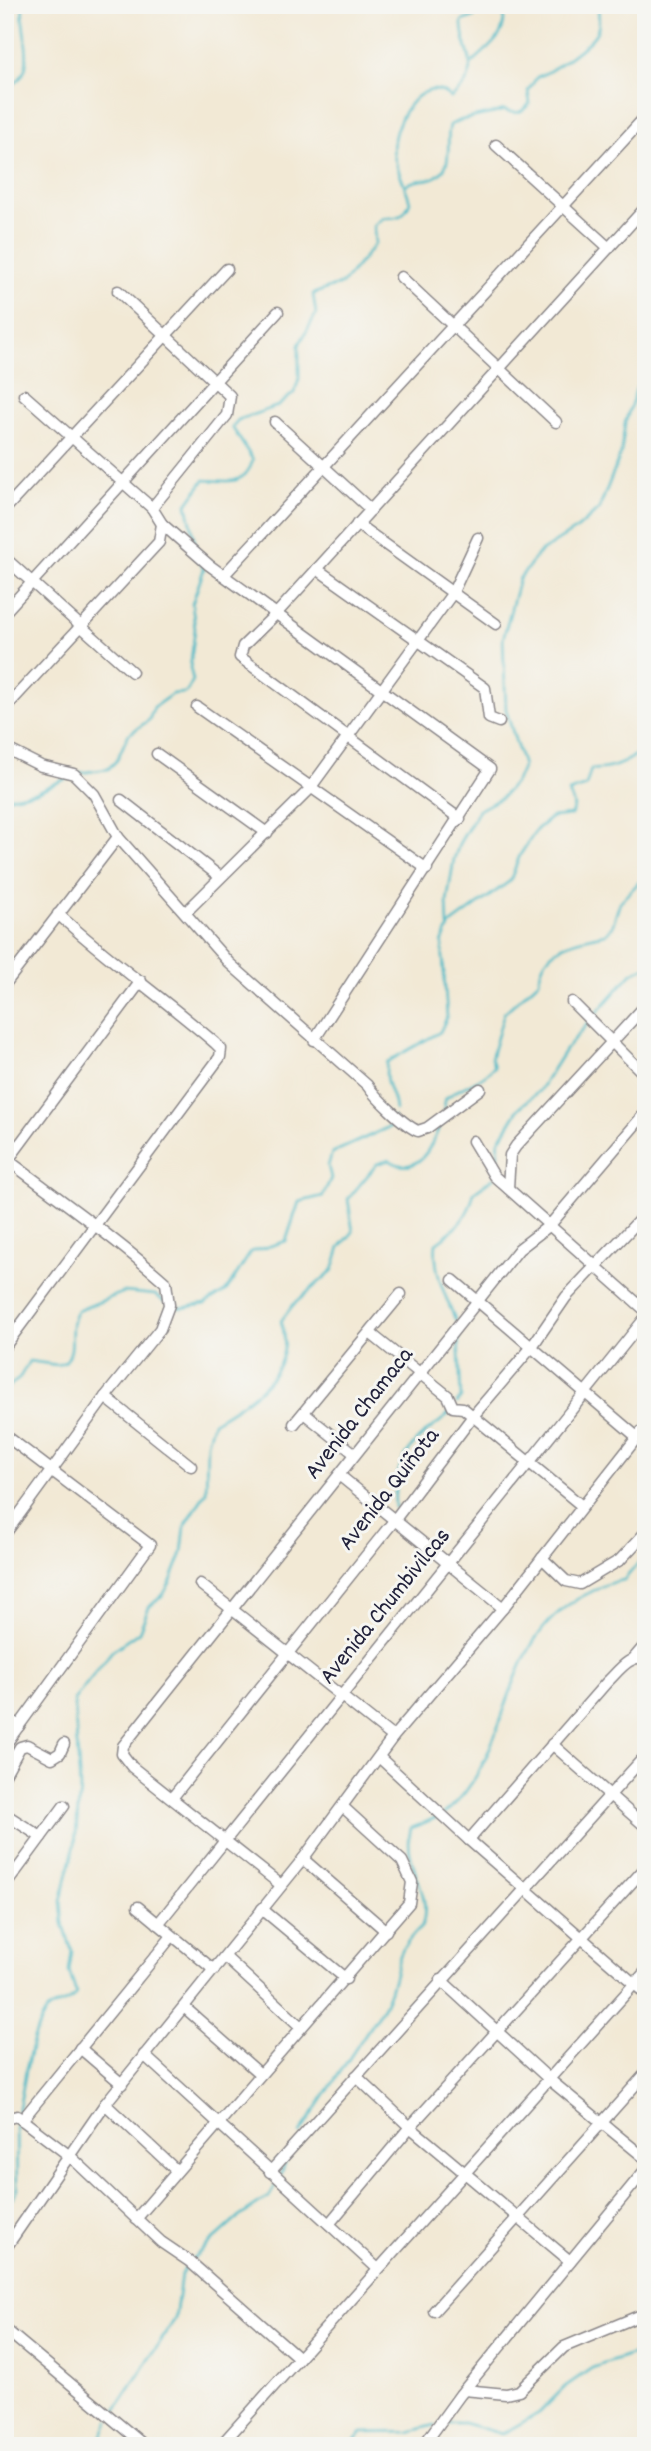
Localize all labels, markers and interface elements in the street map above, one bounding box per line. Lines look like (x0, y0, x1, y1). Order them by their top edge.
street label: Avenida Chamaca (297, 1340, 423, 1487)
street label: Avenida Quiñota (331, 1421, 449, 1559)
street label: Avenida Chumbivilcas (312, 1521, 460, 1693)

